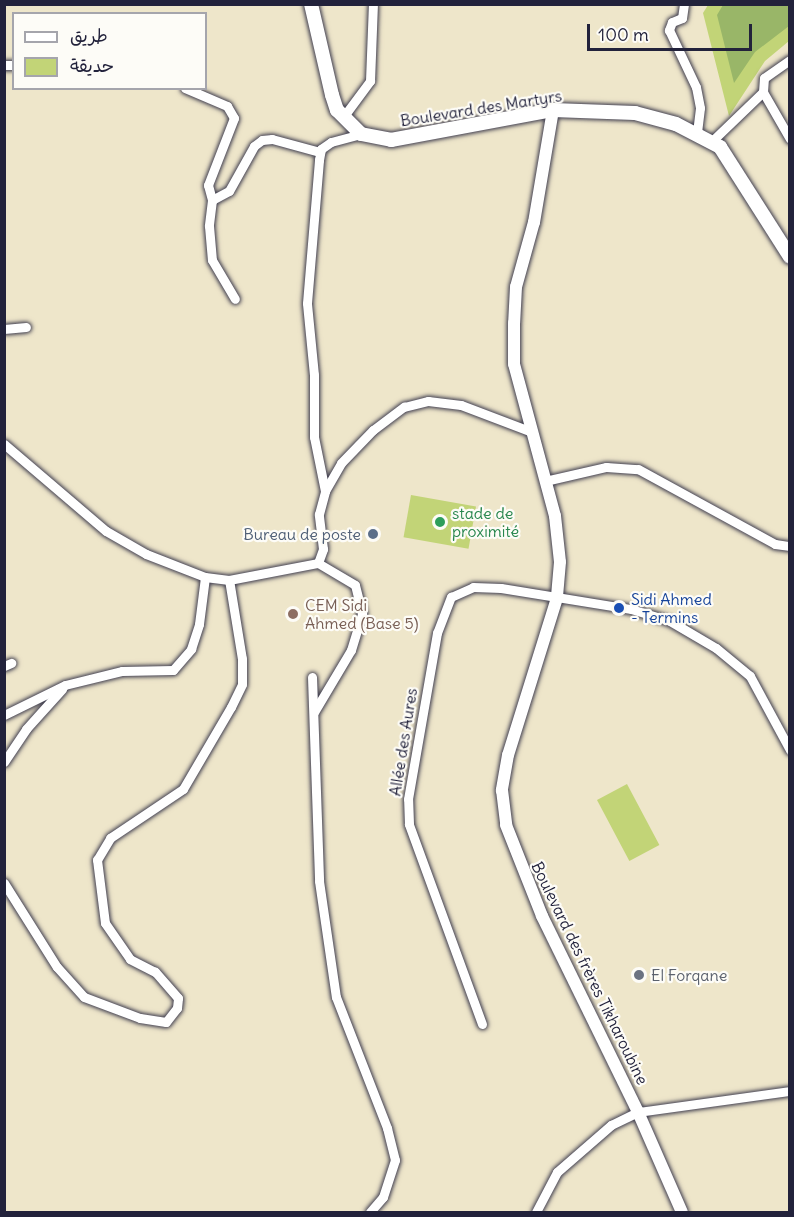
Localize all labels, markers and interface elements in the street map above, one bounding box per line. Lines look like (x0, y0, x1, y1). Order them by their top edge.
legend (12, 12, 207, 90)
scale bar (590, 12, 755, 50)
text: 100 m (598, 23, 649, 46)
text: طريق (70, 24, 108, 47)
text: حديقة (70, 54, 114, 77)
street label: Boulevard des Martyrs (399, 86, 563, 130)
place label: stade de proximité (452, 503, 519, 541)
marker: stade de proximité (433, 515, 447, 529)
place label: Bureau de poste (243, 524, 361, 544)
marker: Bureau de poste (366, 527, 380, 541)
place label: Sidi Ahmed - Termins (631, 589, 712, 627)
place label: CEM Sidi Ahmed (Base 5) (305, 595, 419, 633)
marker: Sidi Ahmed - Termins (612, 601, 626, 615)
marker: CEM Sidi Ahmed (Base 5) (286, 607, 300, 621)
street label: Allée des Aures (385, 687, 421, 797)
street label: Boulevard des frères Tikharoubine (528, 858, 652, 1088)
place label: El Forqane (651, 965, 727, 985)
marker: El Forqane (632, 968, 646, 982)

